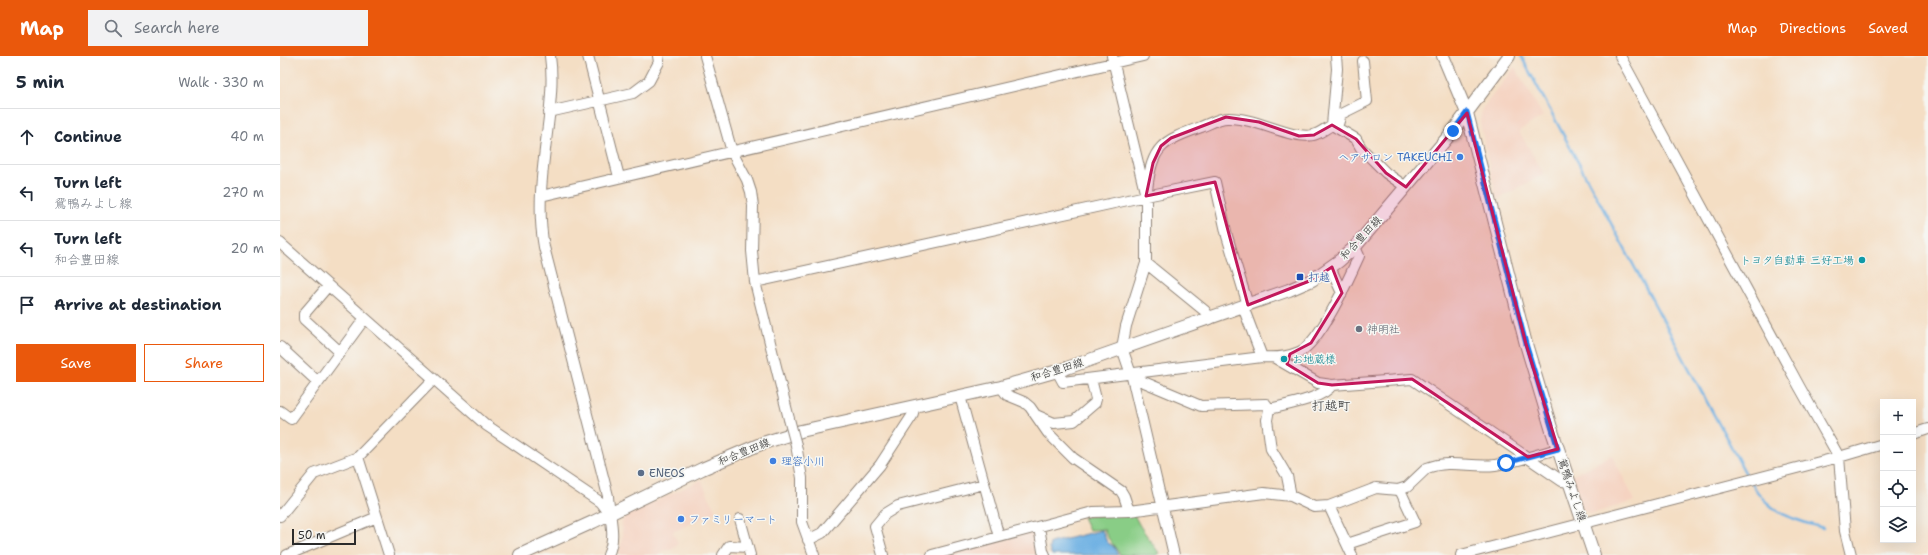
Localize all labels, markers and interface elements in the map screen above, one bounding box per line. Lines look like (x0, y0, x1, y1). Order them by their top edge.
search box (88, 10, 368, 46)
text: Map (20, 16, 64, 41)
icon: search (102, 17, 124, 39)
text: Search here (134, 18, 220, 38)
text: Map (1728, 19, 1758, 37)
text: Directions (1780, 19, 1846, 37)
text: Saved (1868, 19, 1908, 37)
text: 5 min (16, 71, 64, 93)
text: Walk · 330 m (178, 74, 264, 91)
route end (1444, 122, 1462, 140)
icon: ahead (16, 126, 38, 148)
text: Continue (54, 127, 122, 147)
text: 40 m (230, 128, 264, 145)
place label: ヘアサロン TAKEUCHI (1338, 150, 1452, 165)
marker: ヘアサロン TAKEUCHI (1455, 152, 1465, 162)
text: Turn left (54, 173, 122, 193)
icon: left (16, 182, 38, 204)
text: 270 m (222, 184, 264, 201)
text: 鴛鴨みよし線 (54, 195, 132, 212)
street label: 和合豊田線 (1337, 213, 1385, 263)
text: Turn left (54, 229, 122, 249)
icon: left (16, 238, 38, 260)
text: 20 m (231, 240, 264, 257)
text: 和合豊田線 (54, 251, 119, 268)
place label: トヨタ自動車 三好工場 (1740, 253, 1854, 268)
marker: トヨタ自動車 三好工場 (1857, 255, 1867, 265)
place label: 打越 (1308, 270, 1330, 285)
marker: 打越 (1295, 272, 1305, 282)
icon: arrive (16, 294, 38, 316)
text: Arrive at destination (54, 295, 222, 315)
place label: 神明社 (1367, 322, 1400, 337)
marker: 神明社 (1354, 324, 1364, 334)
button: Save (16, 344, 136, 382)
button: Share (144, 344, 264, 382)
place label: お地蔵様 (1292, 352, 1336, 367)
marker: お地蔵様 (1279, 354, 1289, 364)
street label: 和合豊田線 (1029, 355, 1085, 385)
district label: 打越町 (1311, 397, 1351, 414)
map controls (1880, 399, 1916, 543)
button: + (1880, 399, 1916, 435)
street label: 和合豊田線 (716, 435, 772, 469)
button: − (1880, 435, 1916, 471)
place label: 理容小川 (781, 454, 825, 469)
route start (1497, 454, 1515, 472)
marker: 理容小川 (768, 456, 778, 466)
street label: 鴛鴨みよし線 (1554, 456, 1590, 524)
place label: ENEOS (649, 466, 685, 481)
marker: ENEOS (636, 468, 646, 478)
button: locate (1880, 471, 1916, 507)
button: layers (1880, 507, 1916, 543)
place label: ファミリーマート (689, 512, 777, 527)
marker: ファミリーマート (676, 514, 686, 524)
scale bar (292, 527, 356, 546)
text: 50 m (298, 528, 326, 543)

